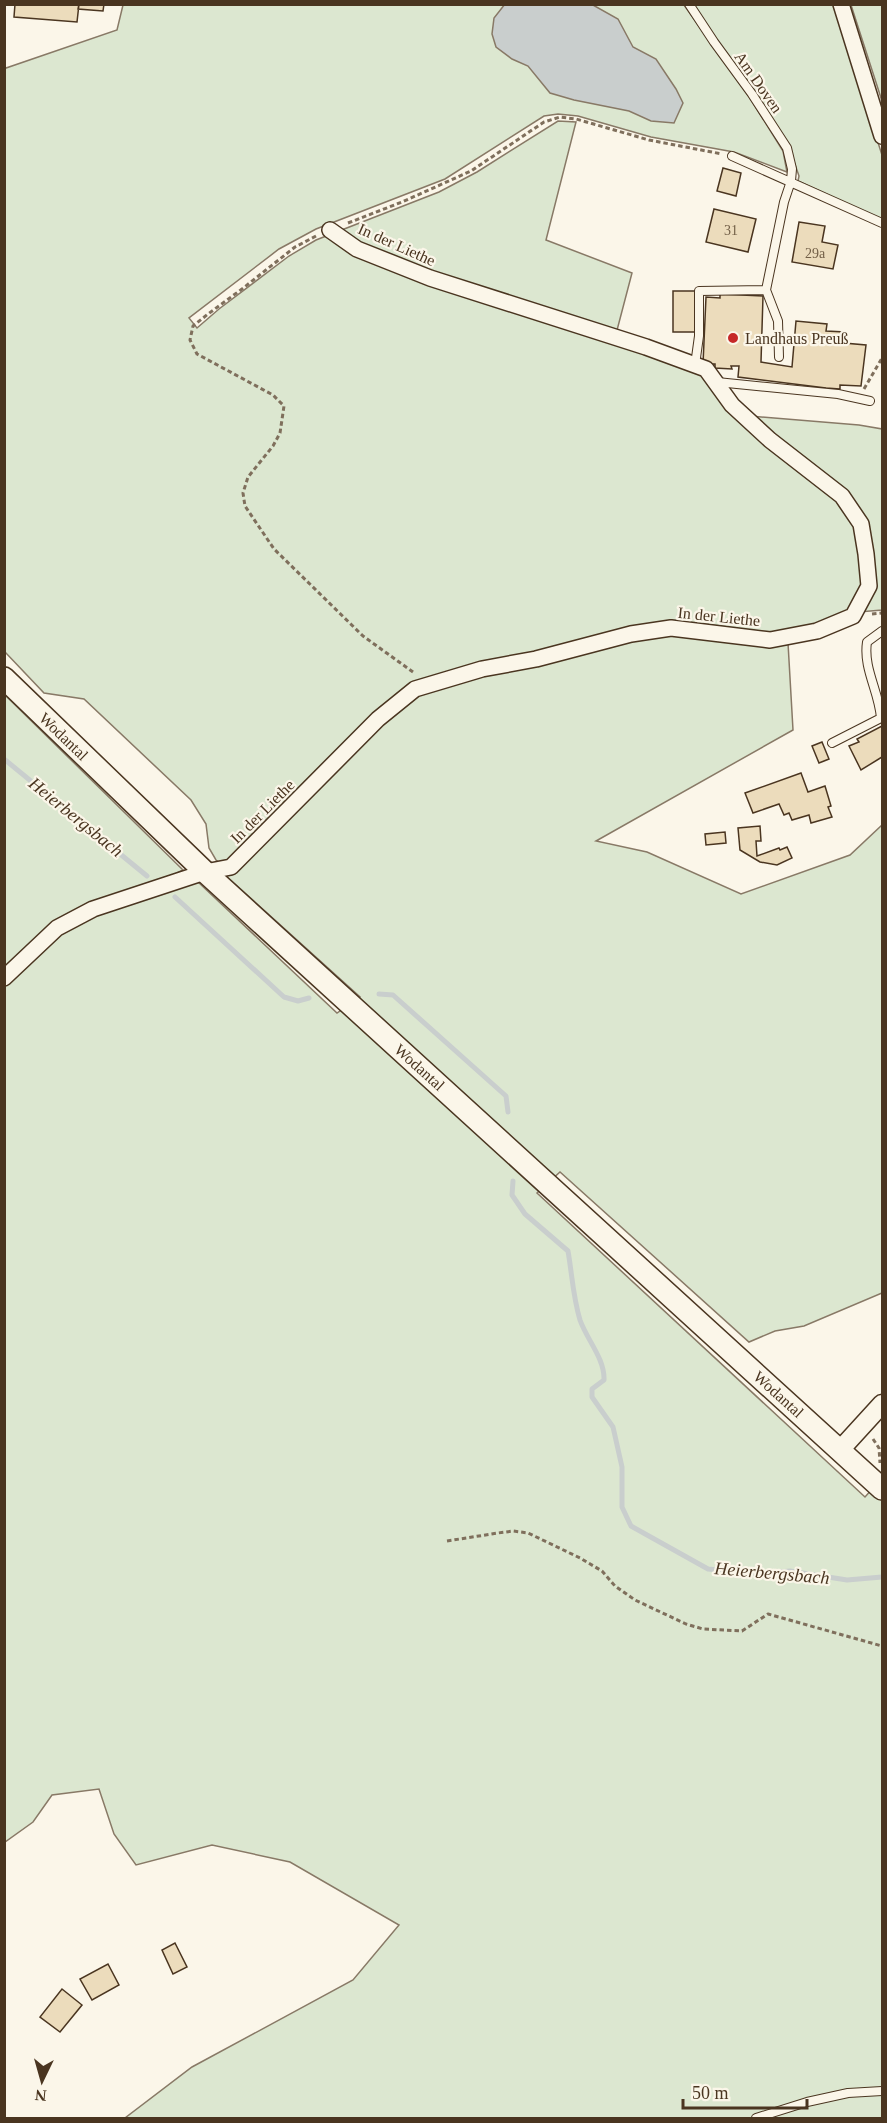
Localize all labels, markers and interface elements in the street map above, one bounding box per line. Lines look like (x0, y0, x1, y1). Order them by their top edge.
street label: Am Doven (731, 48, 786, 116)
street label: In der Liethe (356, 220, 438, 269)
house number: 31 (724, 223, 738, 238)
house number: 29a (805, 246, 826, 261)
place label: Landhaus Preuß (745, 330, 849, 347)
marker: Landhaus Preuß (726, 331, 740, 345)
street label: In der Liethe (677, 604, 761, 629)
street label: Wodantal (36, 709, 92, 764)
water label: Heierbergsbach (24, 772, 127, 861)
street label: In der Liethe (227, 776, 298, 847)
street label: Wodantal (391, 1041, 448, 1094)
street label: Wodantal (750, 1368, 807, 1421)
water label: Heierbergsbach (713, 1558, 830, 1588)
north arrow (12, 2051, 72, 2111)
scale bar (683, 2072, 808, 2110)
text: 50 m (692, 2083, 729, 2103)
text: N (34, 2086, 47, 2104)

